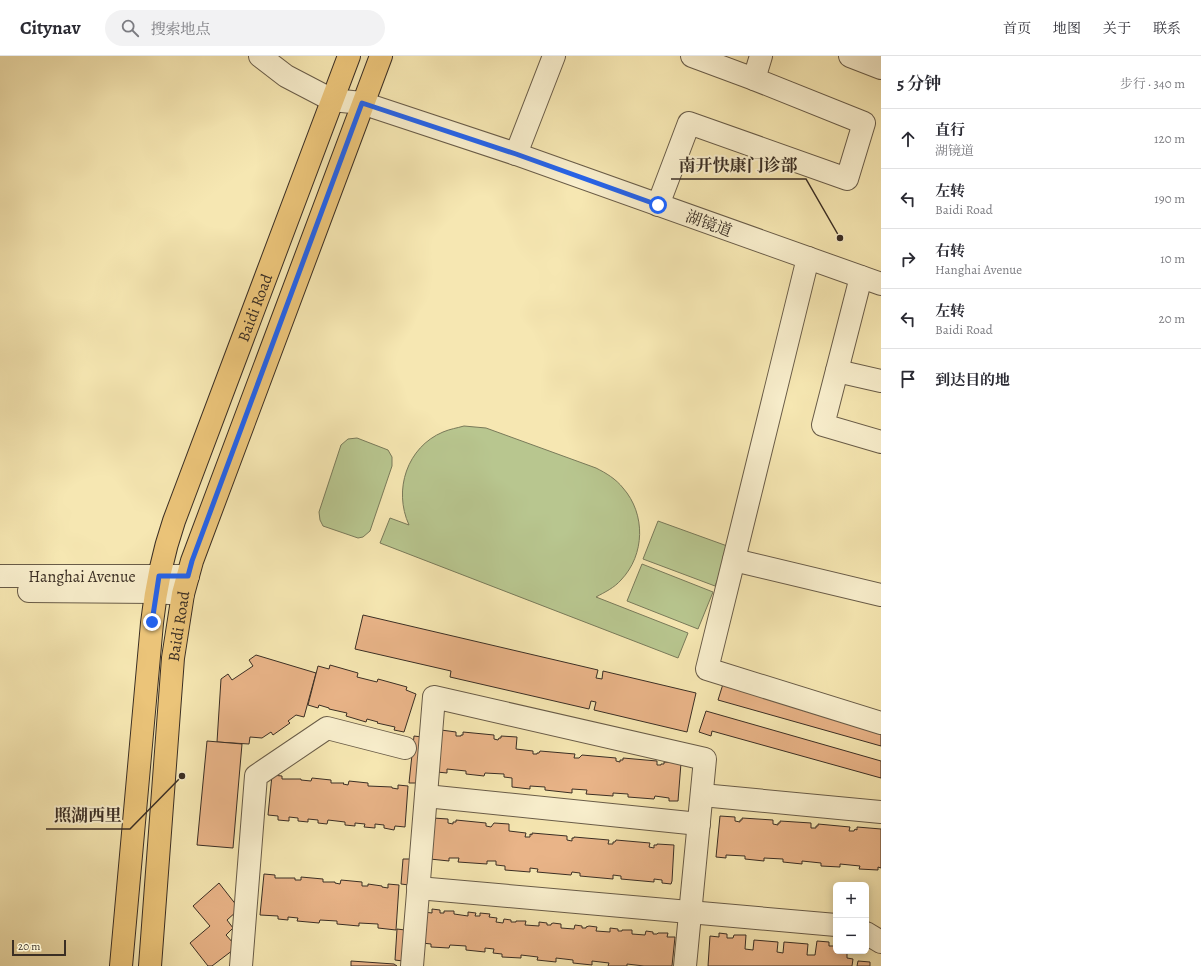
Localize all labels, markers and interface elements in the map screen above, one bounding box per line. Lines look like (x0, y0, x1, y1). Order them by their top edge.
search box (105, 10, 385, 46)
text: Citynav (20, 15, 81, 41)
icon: search (119, 17, 141, 39)
text: 搜索地点 (151, 19, 211, 39)
text: 首页 (1003, 19, 1031, 38)
text: 地图 (1053, 19, 1081, 38)
text: 关于 (1103, 19, 1131, 38)
text: 联系 (1153, 19, 1181, 38)
text: 5 分钟 (897, 72, 941, 95)
text: 步行 · 340 m (1120, 75, 1185, 92)
text: 直行 (935, 120, 965, 140)
icon: ahead (897, 128, 919, 150)
text: 120 m (1154, 130, 1185, 147)
text: 湖镜道 (935, 142, 974, 159)
callout: 南开快康门诊部 (671, 150, 806, 179)
text: 南开快康门诊部 (679, 154, 798, 177)
text: 左转 (935, 181, 965, 201)
icon: left (897, 188, 919, 210)
text: 190 m (1154, 190, 1185, 207)
route start (649, 196, 667, 214)
text: Baidi Road (935, 201, 993, 218)
street label: 湖镜道 (682, 205, 735, 242)
text: 右转 (935, 241, 965, 261)
icon: right (897, 248, 919, 270)
text: 10 m (1160, 250, 1185, 267)
text: Hanghai Avenue (935, 261, 1022, 278)
street label: Baidi Road (232, 270, 278, 345)
text: 左转 (935, 301, 965, 321)
icon: left (897, 308, 919, 330)
text: 20 m (1159, 310, 1185, 327)
text: Baidi Road (935, 321, 993, 338)
icon: arrive (897, 368, 919, 390)
text: 到达目的地 (935, 370, 1010, 390)
street label: Hanghai Avenue (28, 566, 136, 588)
street label: Baidi Road (163, 589, 195, 663)
route end (143, 613, 161, 631)
callout: 照湖西里 (46, 800, 130, 829)
text: 照湖西里 (54, 804, 122, 827)
map controls (833, 882, 869, 954)
button: + (833, 882, 869, 918)
button: − (833, 918, 869, 954)
scale bar (12, 938, 66, 957)
text: 20 m (18, 939, 40, 954)

